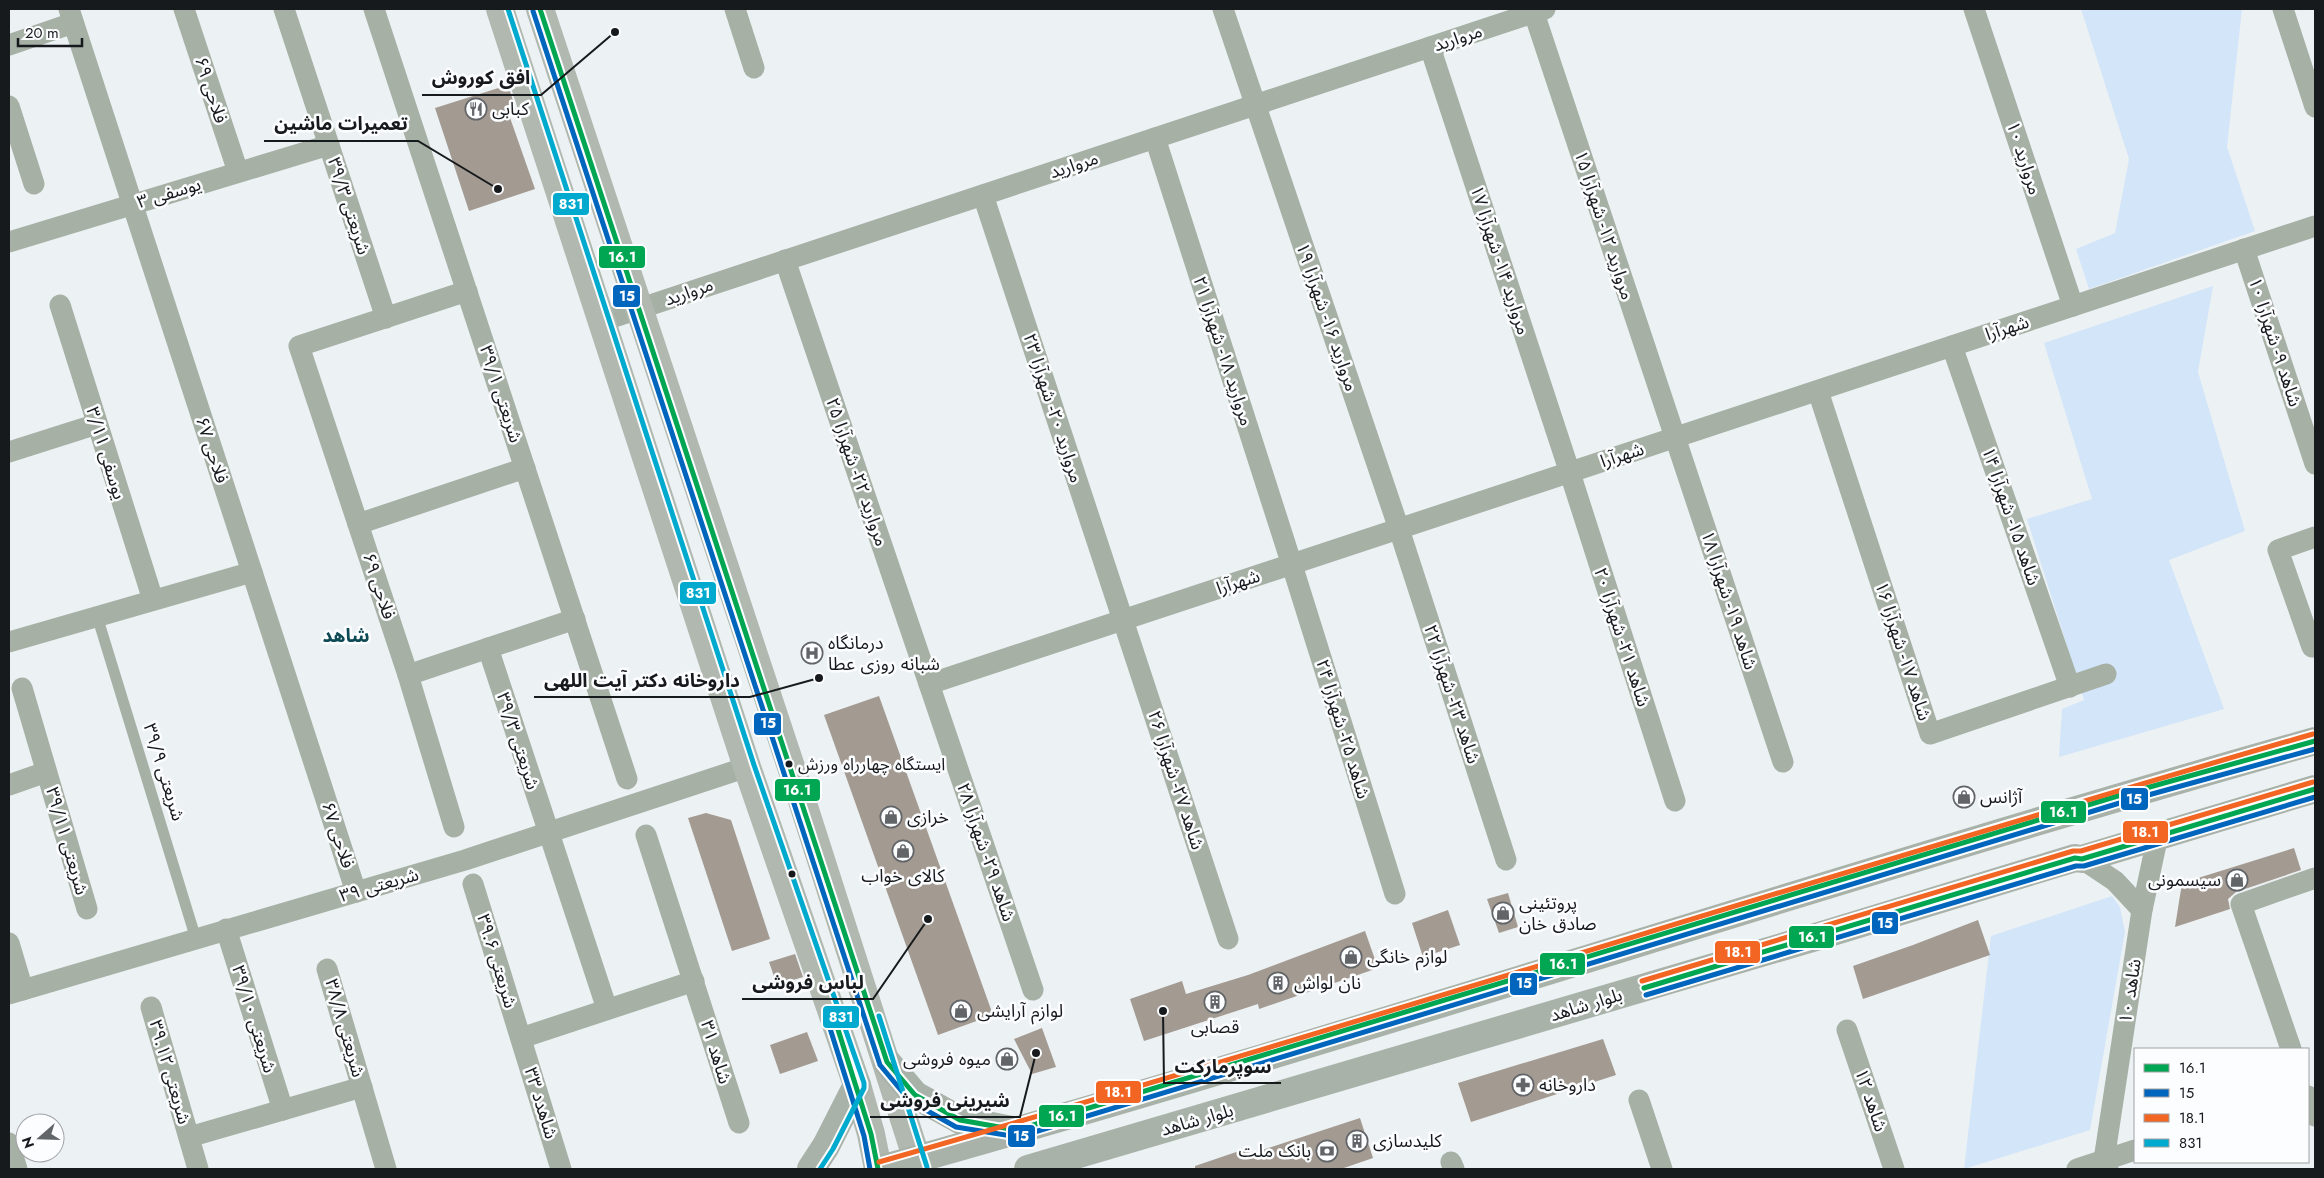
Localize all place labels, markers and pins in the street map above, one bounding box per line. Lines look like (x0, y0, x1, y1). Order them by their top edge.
callout: افق کوروش (422, 61, 541, 95)
place label: کبابی (492, 96, 530, 122)
restaurant icon: کبابی (464, 97, 488, 121)
callout: تعمیرات ماشین (264, 107, 418, 141)
place label: درمانگاه شبانه روزی عطا (828, 630, 940, 677)
hospital icon: درمانگاه شبانه روزی عطا (800, 641, 824, 665)
callout: داروخانه دکتر آیت اللهی (534, 663, 750, 697)
place label: ایستگاه چهارراه ورزش (798, 752, 945, 776)
marker: ایستگاه چهارراه ورزش (784, 759, 794, 769)
place label: آژانس (1980, 784, 2023, 810)
shop icon: آژانس (1952, 785, 1976, 809)
place label: خرازی (907, 804, 949, 830)
shop icon: خرازی (879, 805, 903, 829)
shop icon: کالای خواب (891, 839, 915, 863)
place label: کالای خواب (861, 863, 945, 889)
place label: سیسمونی (2148, 867, 2221, 893)
shop icon: سیسمونی (2225, 868, 2249, 892)
unlabelled marker (787, 869, 797, 879)
place label: پروتئینی صادق خان (1519, 890, 1597, 937)
shop icon: پروتئینی صادق خان (1491, 901, 1515, 925)
place label: لوازم خانگی (1367, 944, 1448, 971)
shop icon: لوازم خانگی (1339, 945, 1363, 969)
callout: لباس فروشی (742, 965, 873, 999)
place label: نان لواش (1294, 970, 1361, 996)
building icon: نان لواش (1266, 971, 1290, 995)
building icon: قصابی (1203, 990, 1227, 1014)
place label: لوازم آرایشی (977, 998, 1063, 1025)
shop icon: لوازم آرایشی (949, 999, 973, 1023)
place label: قصابی (1191, 1014, 1239, 1040)
place label: میوه فروشی (903, 1046, 991, 1072)
shop icon: میوه فروشی (995, 1047, 1019, 1071)
callout: سوپرمارکت (1164, 1049, 1281, 1083)
place label: داروخانه (1539, 1072, 1596, 1098)
pharmacy icon: داروخانه (1511, 1073, 1535, 1097)
callout: شیرینی فروشی (870, 1083, 1020, 1117)
place label: کلیدسازی (1373, 1128, 1442, 1154)
building icon: کلیدسازی (1345, 1129, 1369, 1153)
place label: بانک ملت (1239, 1138, 1311, 1164)
bank icon: بانک ملت (1315, 1139, 1339, 1163)

